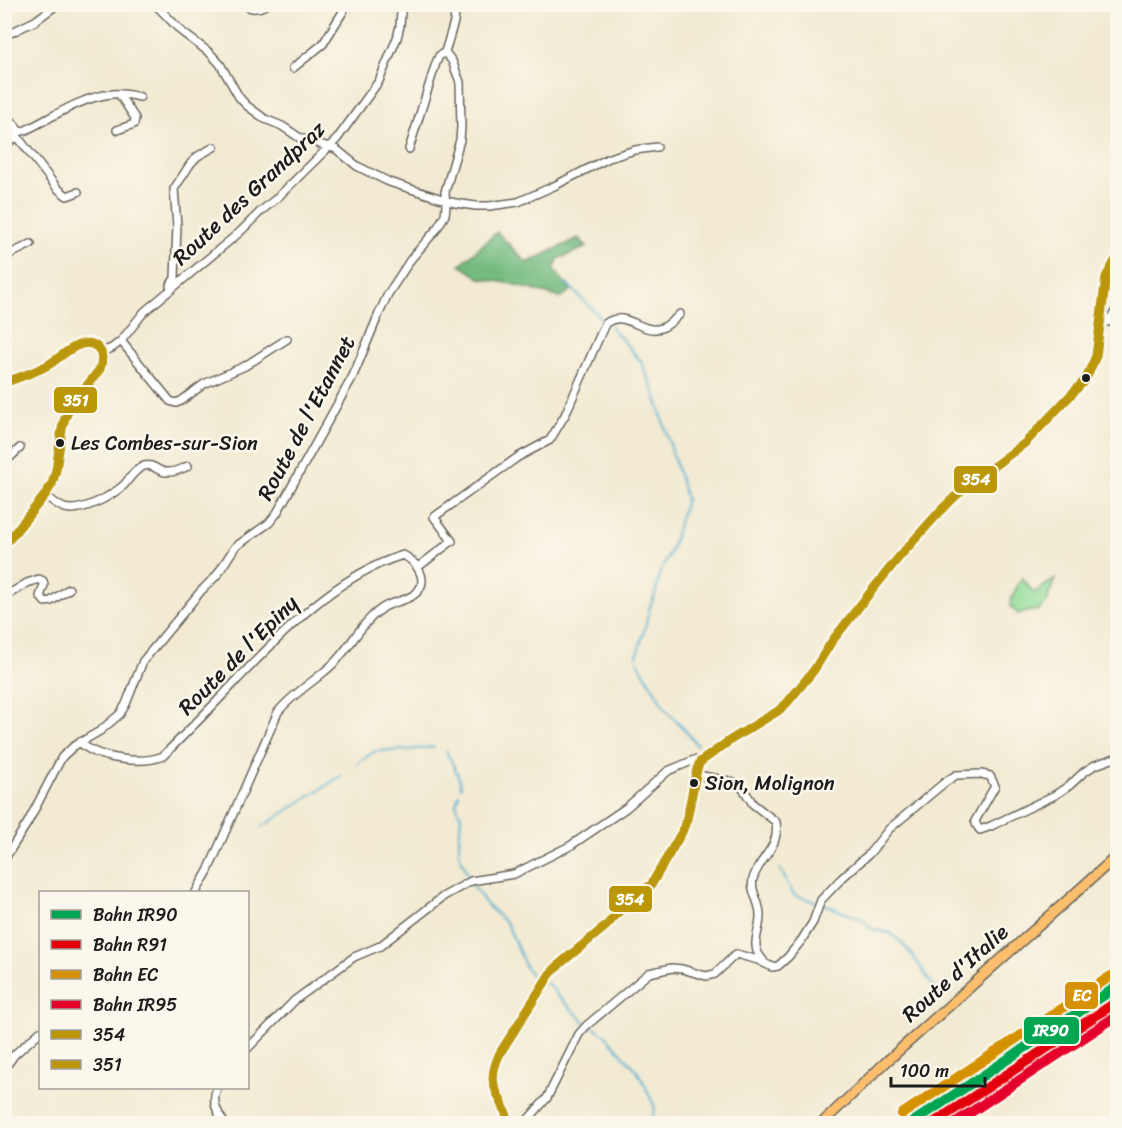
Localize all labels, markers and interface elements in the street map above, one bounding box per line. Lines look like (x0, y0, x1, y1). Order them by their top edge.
street label: Route des Grandpraz (163, 110, 336, 275)
street label: Route de l'Etannet (246, 328, 366, 508)
unlabelled marker (1080, 372, 1092, 384)
line badge: 351 (53, 386, 98, 414)
text: 351 (62, 386, 89, 415)
place label: Les Combes-sur-Sion (71, 426, 258, 461)
marker: Les Combes-sur-Sion (54, 437, 66, 449)
line badge: 354 (953, 465, 998, 494)
text: 354 (961, 465, 990, 494)
street label: Route de l'Epiny (168, 585, 308, 725)
place label: Sion, Molignon (705, 766, 835, 801)
marker: Sion, Molignon (688, 777, 700, 789)
line badge: 354 (608, 885, 653, 913)
text: 354 (615, 885, 644, 914)
legend (39, 891, 249, 1089)
text: Bahn IR90 (93, 899, 178, 931)
street label: Route d'Italie (892, 914, 1018, 1032)
text: Bahn R91 (93, 929, 167, 961)
text: Bahn EC (93, 959, 158, 991)
line badge: EC (1064, 981, 1099, 1010)
text: EC (1073, 981, 1092, 1010)
text: Bahn IR95 (93, 989, 177, 1021)
line badge: IR90 (1023, 1016, 1080, 1045)
text: IR90 (1032, 1016, 1069, 1045)
text: 354 (93, 1019, 125, 1051)
text: 351 (93, 1049, 122, 1081)
scale bar (891, 1050, 986, 1088)
text: 100 m (900, 1055, 949, 1087)

